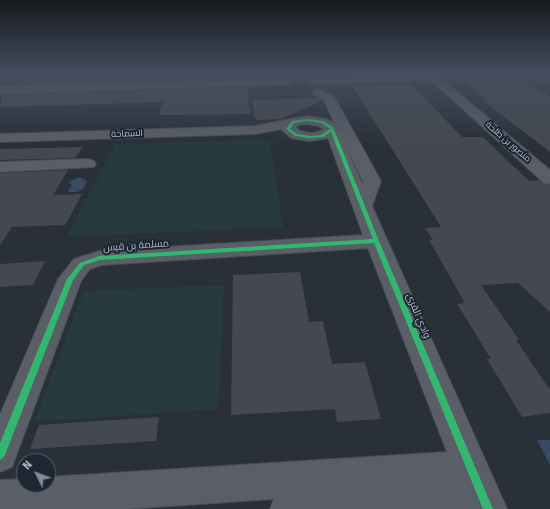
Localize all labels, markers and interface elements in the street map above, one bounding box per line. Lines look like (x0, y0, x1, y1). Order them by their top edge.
street label: منصور بن طلحة (483, 119, 533, 165)
street label: السماحة (111, 128, 143, 140)
street label: مسلمة بن قيس (103, 238, 169, 254)
street label: وادي القرى (403, 292, 433, 340)
north arrow (16, 453, 56, 493)
text: N (20, 458, 35, 472)

